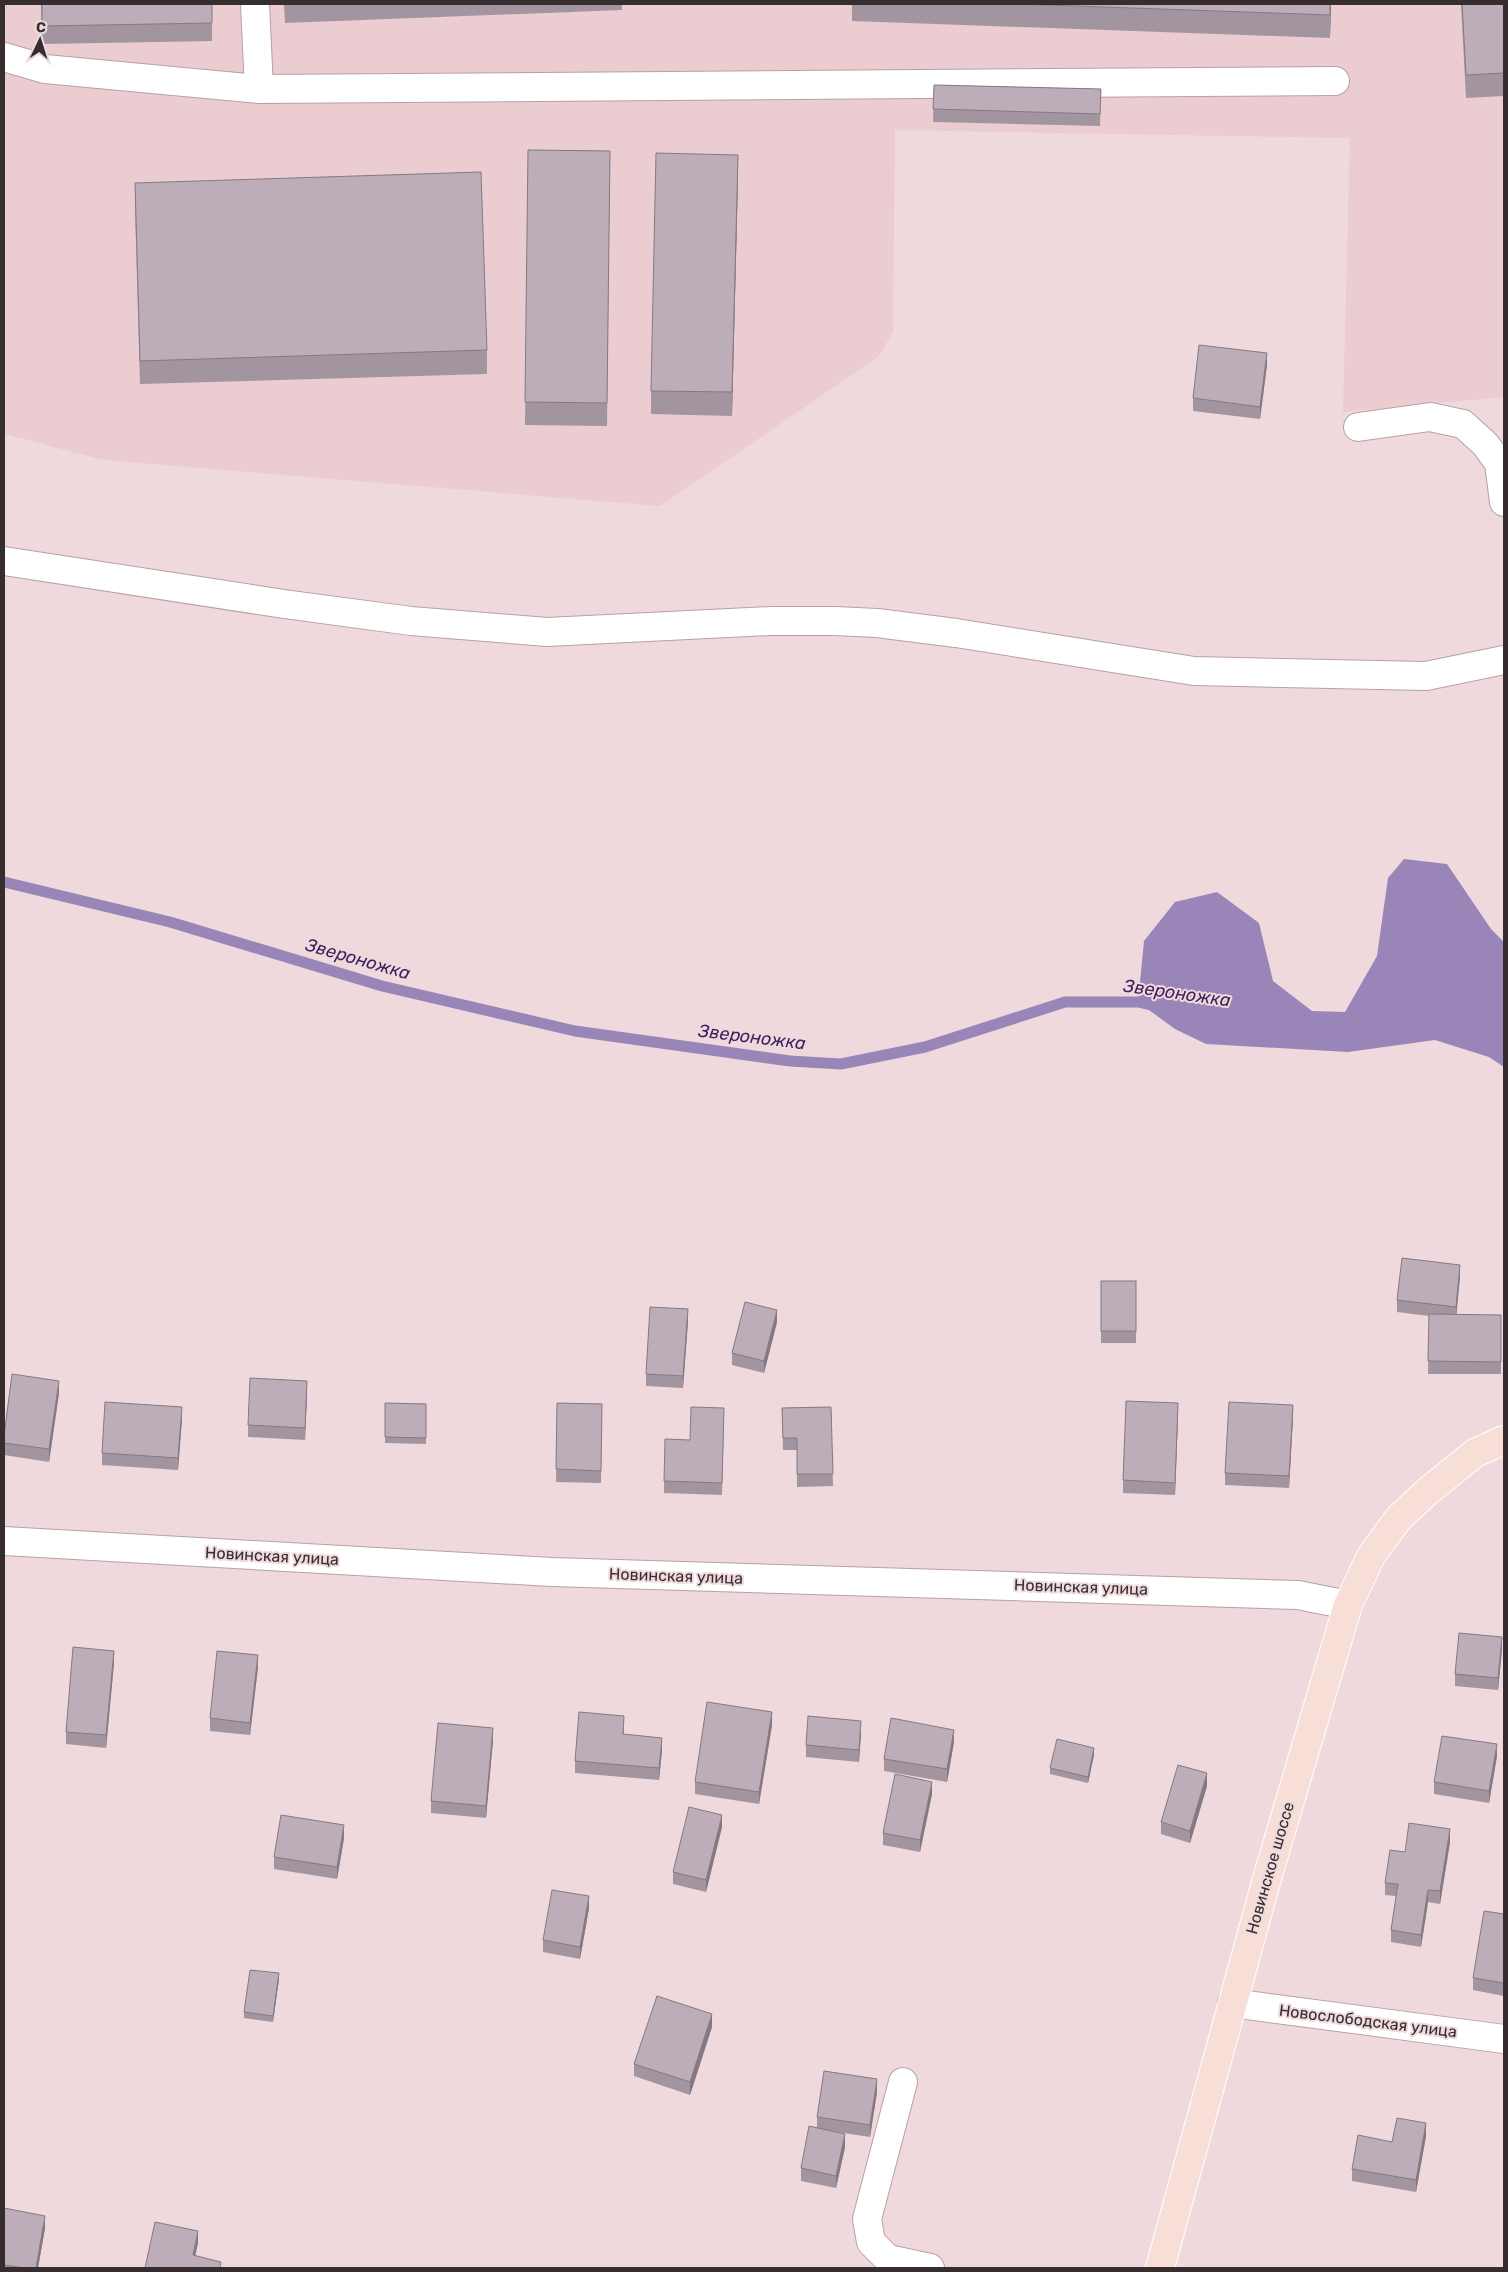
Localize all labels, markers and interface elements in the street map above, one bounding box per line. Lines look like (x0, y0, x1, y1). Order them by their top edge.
north arrow (15, 15, 65, 65)
text: С (35, 19, 47, 36)
water label: Звероножка (302, 933, 413, 985)
water label: Звероножка (1121, 974, 1232, 1011)
water label: Звероножка (696, 1019, 807, 1055)
street label: Новинская улица (205, 1543, 339, 1569)
street label: Новинская улица (609, 1564, 743, 1588)
street label: Новинская улица (1014, 1575, 1148, 1599)
street label: Новинское шоссе (1242, 1800, 1298, 1936)
street label: Новослободская улица (1278, 2001, 1458, 2041)

